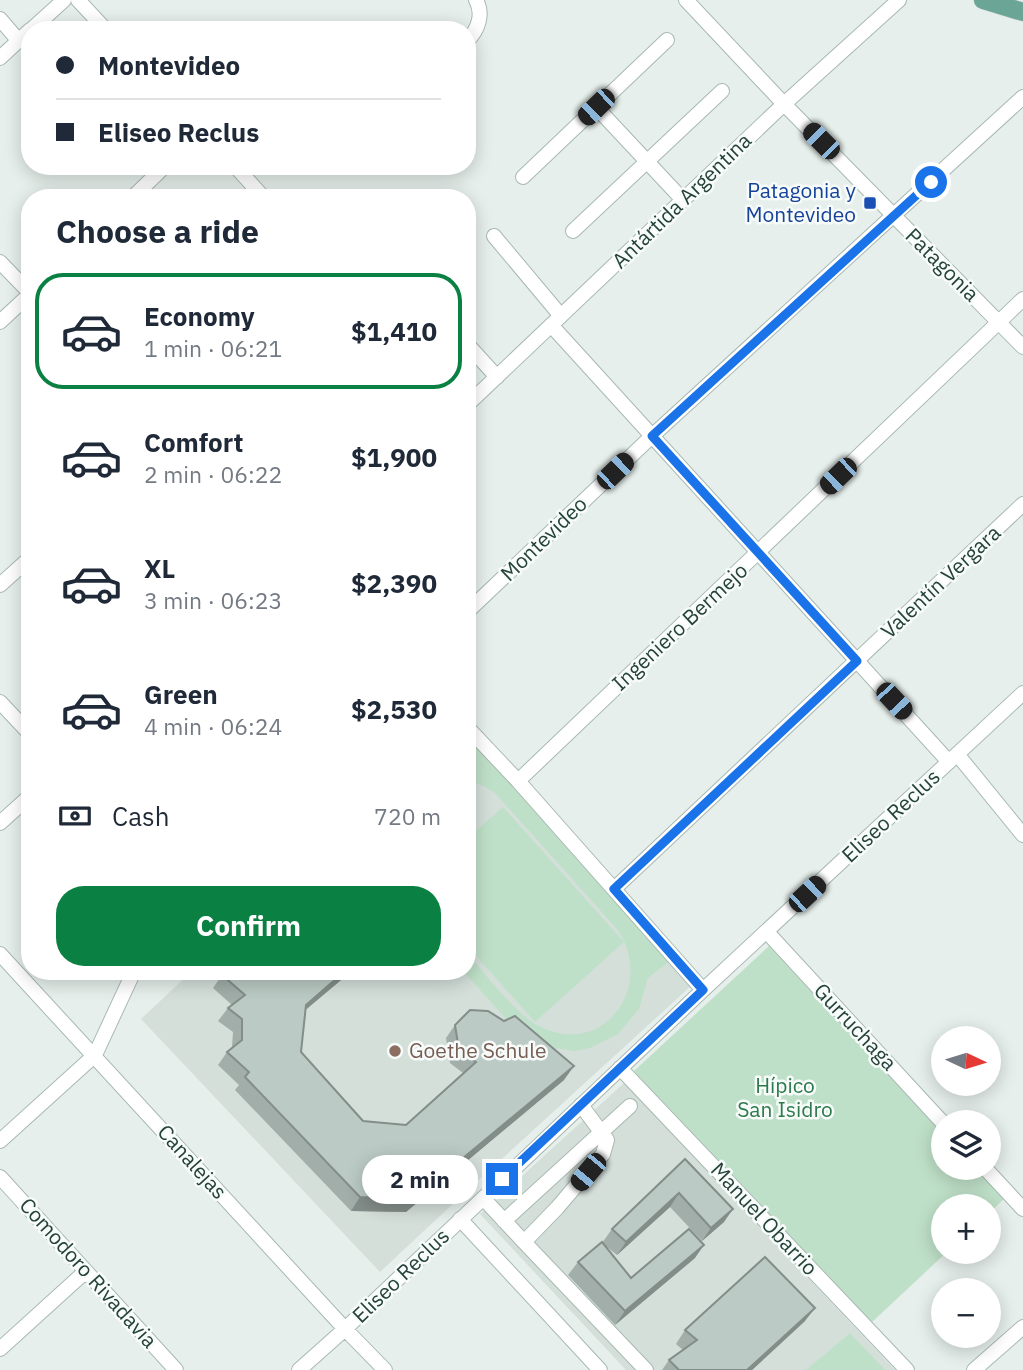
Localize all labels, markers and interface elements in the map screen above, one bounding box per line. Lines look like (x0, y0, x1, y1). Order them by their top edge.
text: Montevideo (98, 48, 240, 82)
car (574, 85, 619, 129)
text: Eliseo Reclus (98, 115, 259, 149)
car (799, 119, 844, 163)
street label: Antártida Argentina (606, 126, 757, 274)
route start (915, 166, 947, 198)
place label: Patagonia y Montevideo (746, 176, 857, 228)
marker: Patagonia y Montevideo (862, 195, 878, 211)
text: Choose a ride (56, 210, 259, 252)
street label: Patagonia (900, 221, 986, 307)
text: Economy (144, 299, 255, 333)
icon: car (60, 300, 123, 363)
text: $1,410 (351, 314, 437, 348)
text: 1 min · 06:21 (144, 333, 282, 363)
text: Comfort (144, 425, 243, 459)
icon: car (60, 426, 123, 489)
text: $1,900 (351, 440, 437, 474)
car (593, 449, 638, 493)
car (816, 454, 861, 498)
text: 2 min · 06:22 (144, 459, 282, 489)
street label: Montevideo (494, 490, 593, 587)
street label: Valentín Vergara (874, 518, 1006, 644)
text: XL (144, 551, 175, 585)
icon: car (60, 552, 123, 615)
street label: Ingeniero Bermejo (606, 556, 753, 696)
text: $2,390 (351, 566, 437, 600)
text: 3 min · 06:23 (144, 585, 282, 615)
text: Green (144, 677, 218, 711)
icon: car (60, 678, 123, 741)
car (872, 678, 917, 724)
text: $2,530 (351, 692, 437, 726)
text: 4 min · 06:24 (144, 711, 282, 741)
street label: Eliseo Reclus (835, 762, 945, 868)
icon: cash (56, 797, 94, 835)
text: Cash (112, 799, 169, 833)
text: 720 m (374, 801, 441, 831)
car (785, 872, 830, 916)
button: Confirm (56, 886, 441, 966)
street label: Gurruchaga (808, 977, 903, 1076)
north arrow (931, 1026, 1001, 1096)
map controls (931, 1026, 1001, 1348)
place label: Goethe Schule (409, 1036, 547, 1064)
marker: Goethe Schule (387, 1043, 403, 1059)
park label: Hípico San Isidro (737, 1071, 833, 1123)
button: layers (931, 1110, 1001, 1180)
street label: Canalejas (152, 1118, 234, 1205)
car (567, 1149, 610, 1195)
callout: 2 min (362, 1154, 477, 1204)
street label: Manuel Obarrio (705, 1156, 824, 1281)
route end (486, 1163, 518, 1195)
text: 2 min (390, 1164, 450, 1194)
street label: Comodoro Rivadavia (14, 1191, 164, 1353)
button: + (931, 1194, 1001, 1264)
street label: Eliseo Reclus (346, 1222, 455, 1329)
button: − (931, 1278, 1001, 1348)

